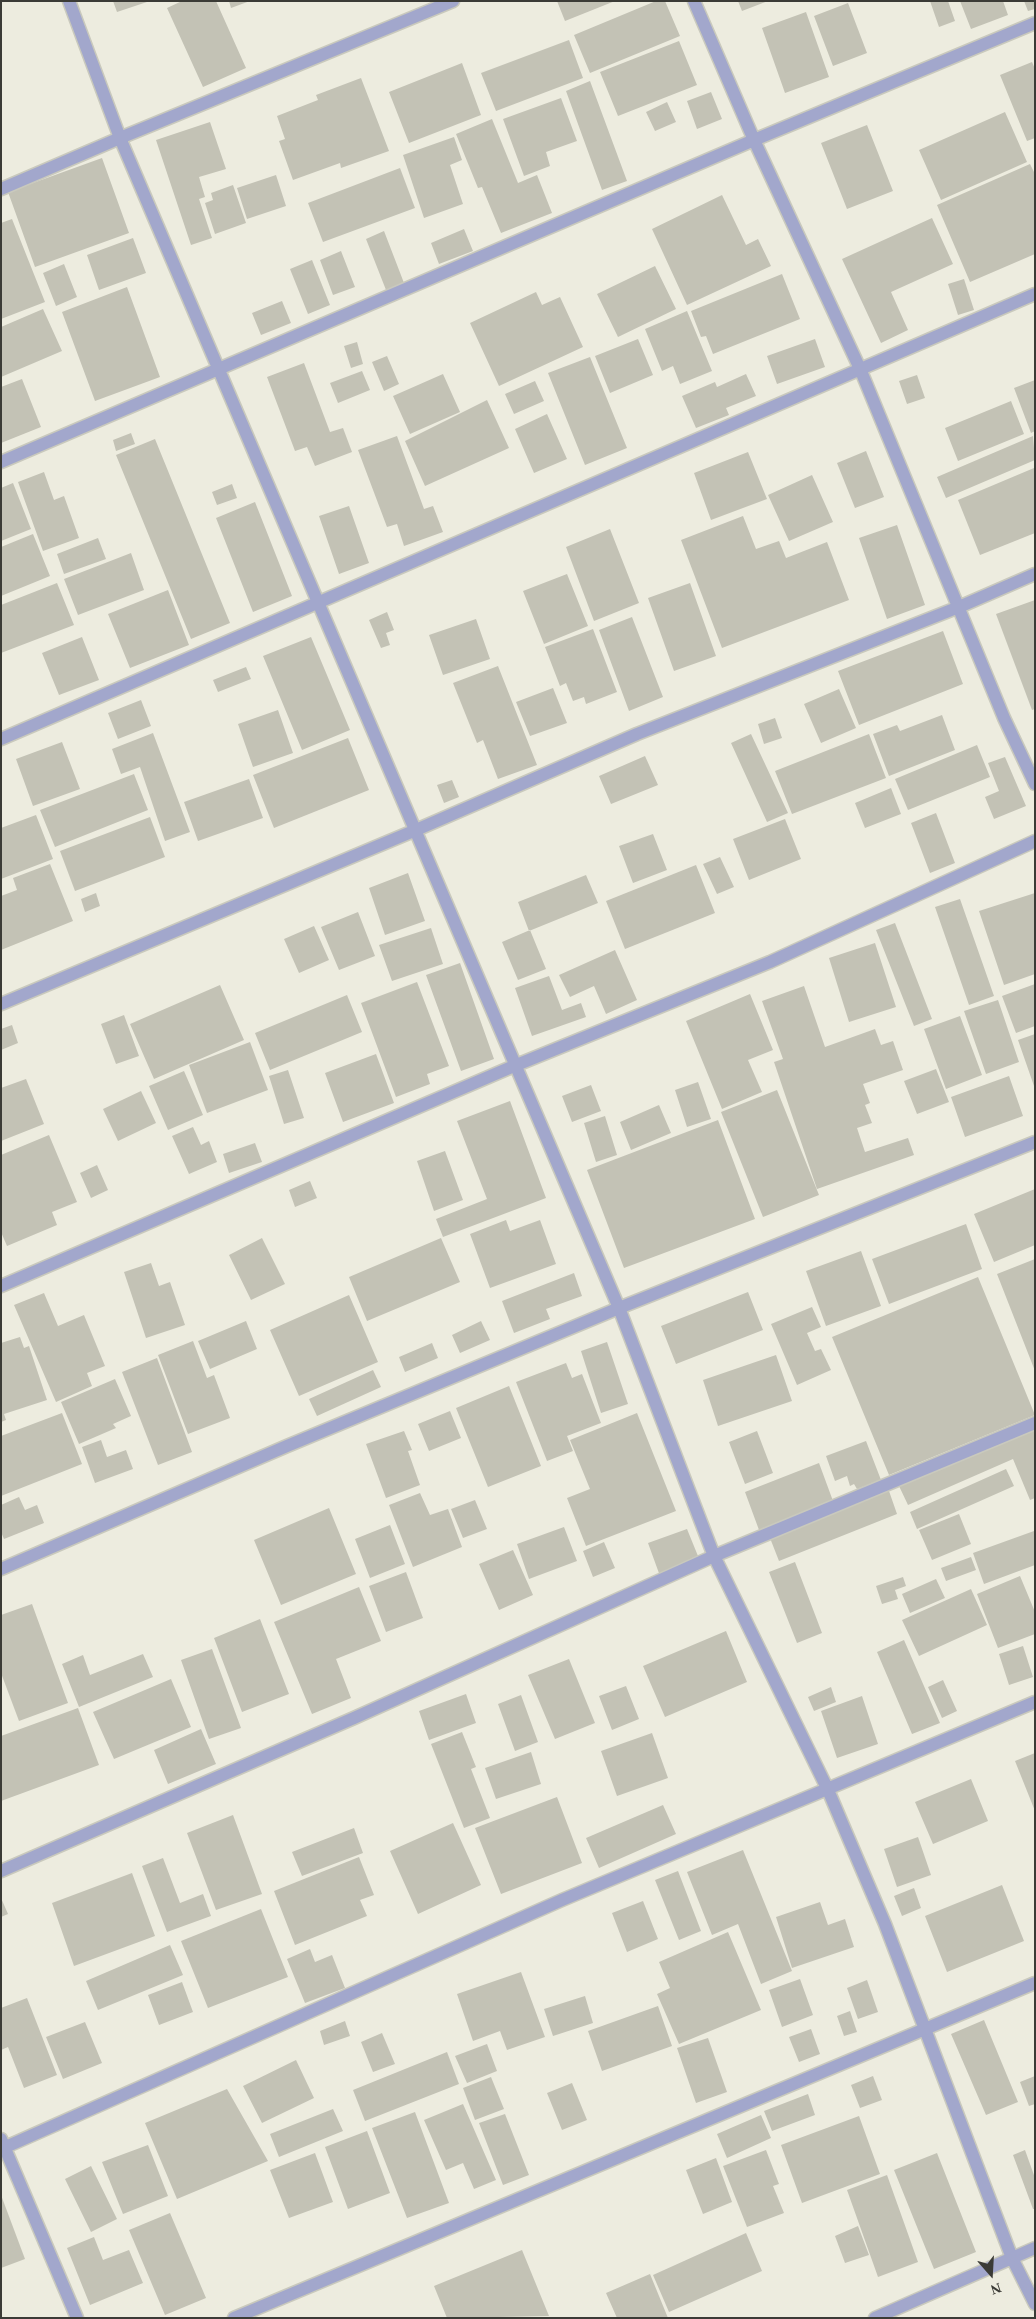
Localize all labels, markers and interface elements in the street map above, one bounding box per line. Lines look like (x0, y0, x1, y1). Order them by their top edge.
north arrow (966, 2249, 1016, 2299)
text: N (989, 2280, 1003, 2297)

